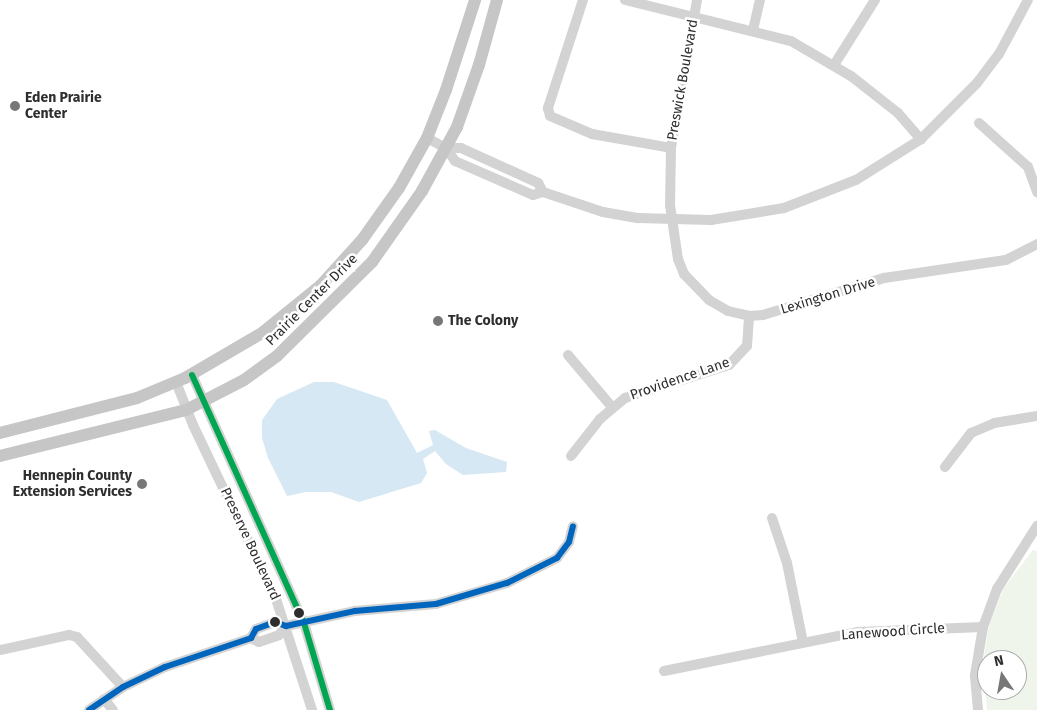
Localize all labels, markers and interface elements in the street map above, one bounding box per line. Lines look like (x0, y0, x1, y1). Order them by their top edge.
street label: Preswick Boulevard (664, 18, 702, 142)
place label: Eden Prairie Center (25, 90, 102, 122)
marker: Eden Prairie Center (9, 100, 21, 112)
street label: Prairie Center Drive (263, 251, 361, 349)
street label: Lexington Drive (779, 274, 877, 318)
place label: The Colony (448, 313, 518, 329)
marker: The Colony (432, 315, 444, 327)
street label: Providence Lane (628, 354, 732, 404)
place label: Hennepin County Extension Services (13, 468, 132, 501)
marker: Hennepin County Extension Services (136, 478, 148, 490)
street label: Preserve Boulevard (217, 485, 283, 603)
unlabelled marker (294, 608, 304, 618)
unlabelled marker (270, 617, 280, 627)
street label: Lanewood Circle (841, 620, 945, 644)
north arrow (977, 650, 1027, 700)
text: N (993, 652, 1005, 670)

